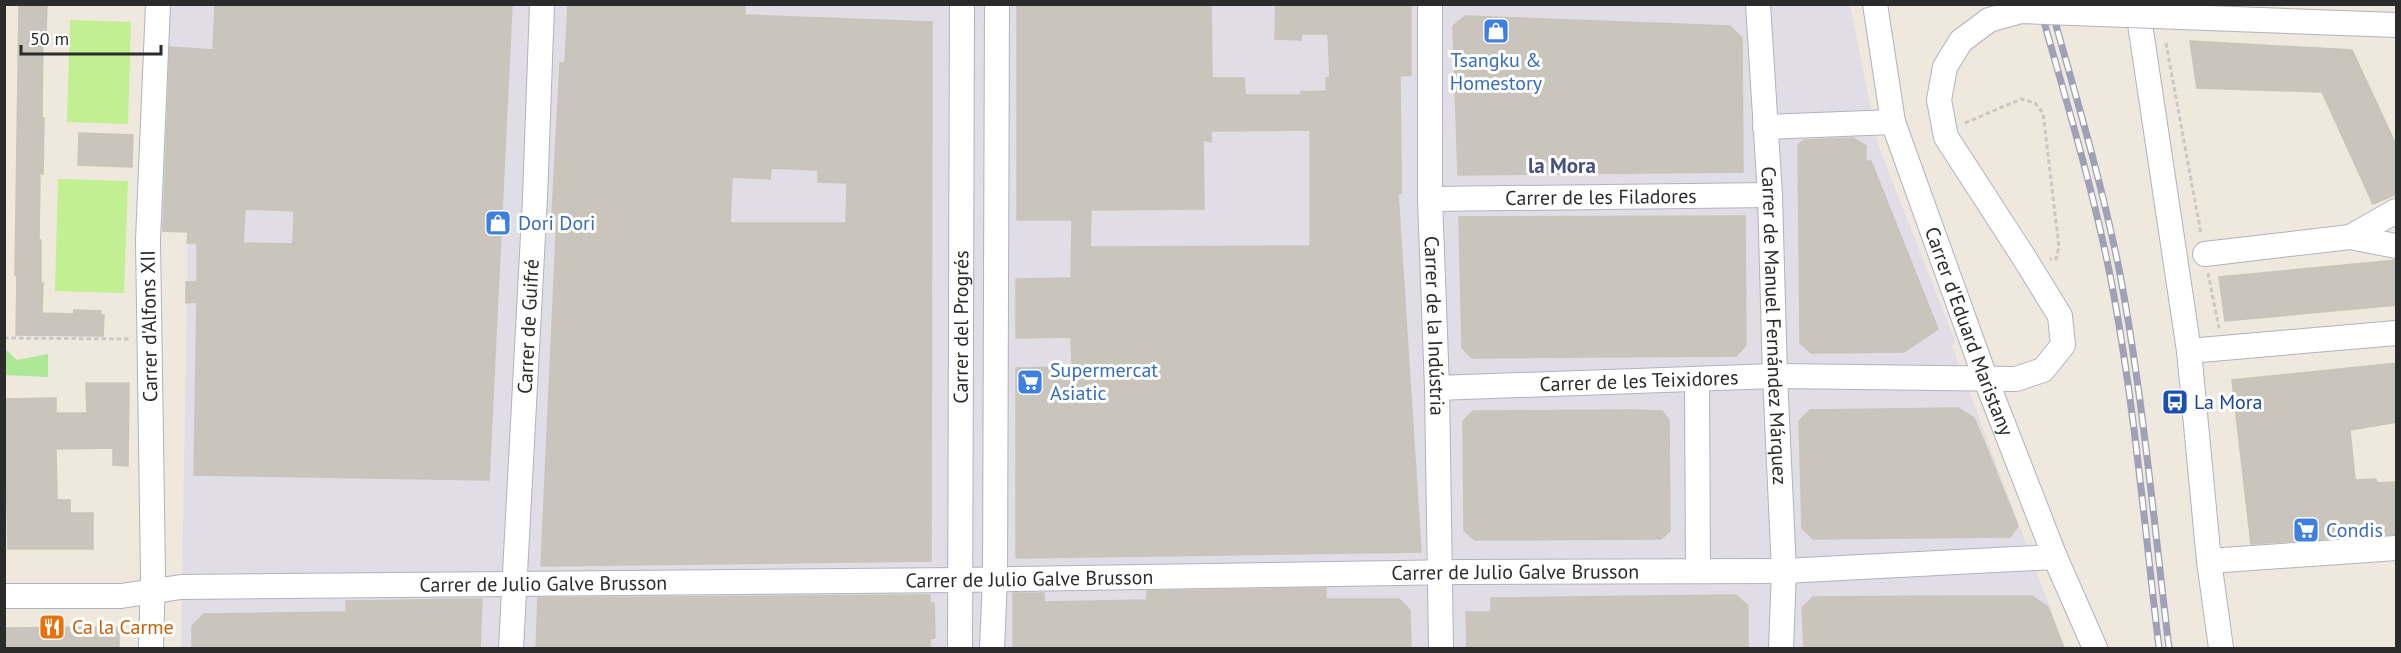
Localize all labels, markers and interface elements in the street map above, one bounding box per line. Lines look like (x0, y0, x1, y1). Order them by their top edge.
shop icon: Tsangku & Homestory (1481, 16, 1511, 46)
scale bar (21, 18, 160, 56)
text: 50 m (30, 27, 69, 50)
place label: Tsangku & Homestory (1450, 47, 1543, 96)
district label: la Mora (1528, 152, 1596, 179)
street label: Carrer de Manuel Fernández Márquez (1755, 166, 1793, 485)
street label: Carrer de les Filadores (1505, 183, 1697, 211)
shop icon: Dori Dori (483, 208, 513, 238)
place label: Dori Dori (518, 210, 595, 236)
street label: Carrer d'Eduard Maristany (1919, 223, 2020, 440)
street label: Carrer de la Indústria (1418, 235, 1450, 416)
street label: Carrer d'Alfons XII (135, 250, 163, 402)
street label: Carrer del Progrés (948, 250, 974, 404)
street label: Carrer de Guifré (512, 258, 545, 395)
place label: Supermercat Asiatic (1050, 357, 1158, 406)
street label: Carrer de les Teixidores (1539, 364, 1739, 397)
supermarket icon: Supermercat Asiatic (1015, 367, 1045, 397)
bus stop icon: La Mora (2160, 387, 2190, 417)
place label: La Mora (2194, 389, 2262, 415)
supermarket icon: Condis (2291, 515, 2321, 545)
place label: Condis (2326, 517, 2383, 543)
street label: Carrer de Julio Galve Brusson (1391, 558, 1639, 586)
street label: Carrer de Julio Galve Brusson (905, 564, 1153, 593)
street label: Carrer de Julio Galve Brusson (419, 570, 667, 598)
restaurant icon: Ca la Carme (37, 612, 67, 642)
place label: Ca la Carme (72, 614, 174, 640)

